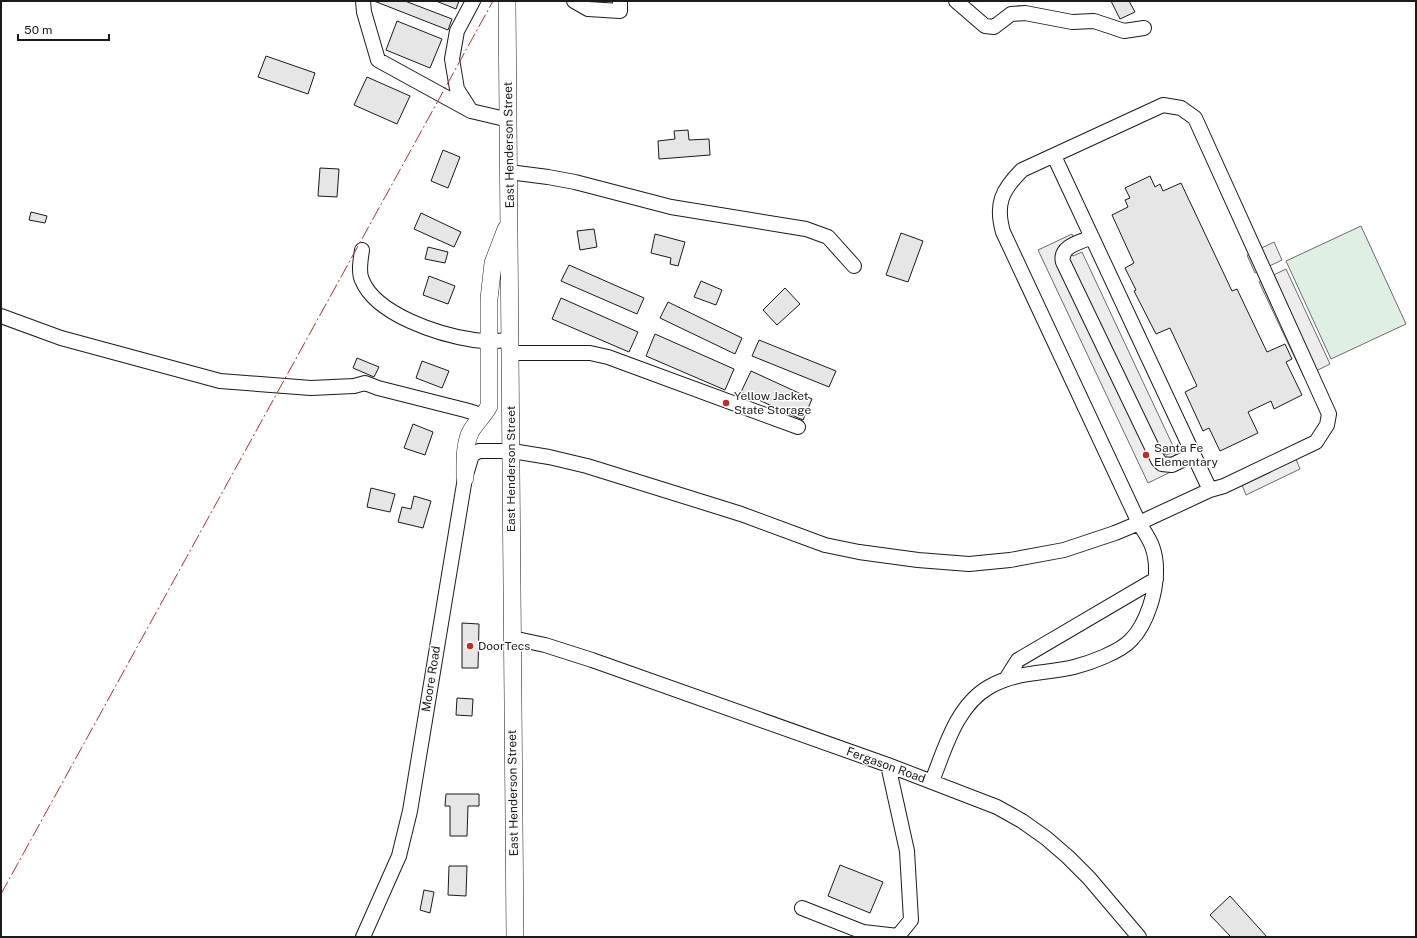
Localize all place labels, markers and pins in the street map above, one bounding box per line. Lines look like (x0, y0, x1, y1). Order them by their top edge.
place label: Yellow Jacket State Storage (734, 389, 811, 417)
marker: Yellow Jacket State Storage (721, 398, 731, 408)
place label: Santa Fe Elementary (1154, 441, 1218, 469)
marker: Santa Fe Elementary (1141, 450, 1151, 460)
place label: DoorTecs (478, 639, 530, 653)
marker: DoorTecs (465, 641, 475, 651)

